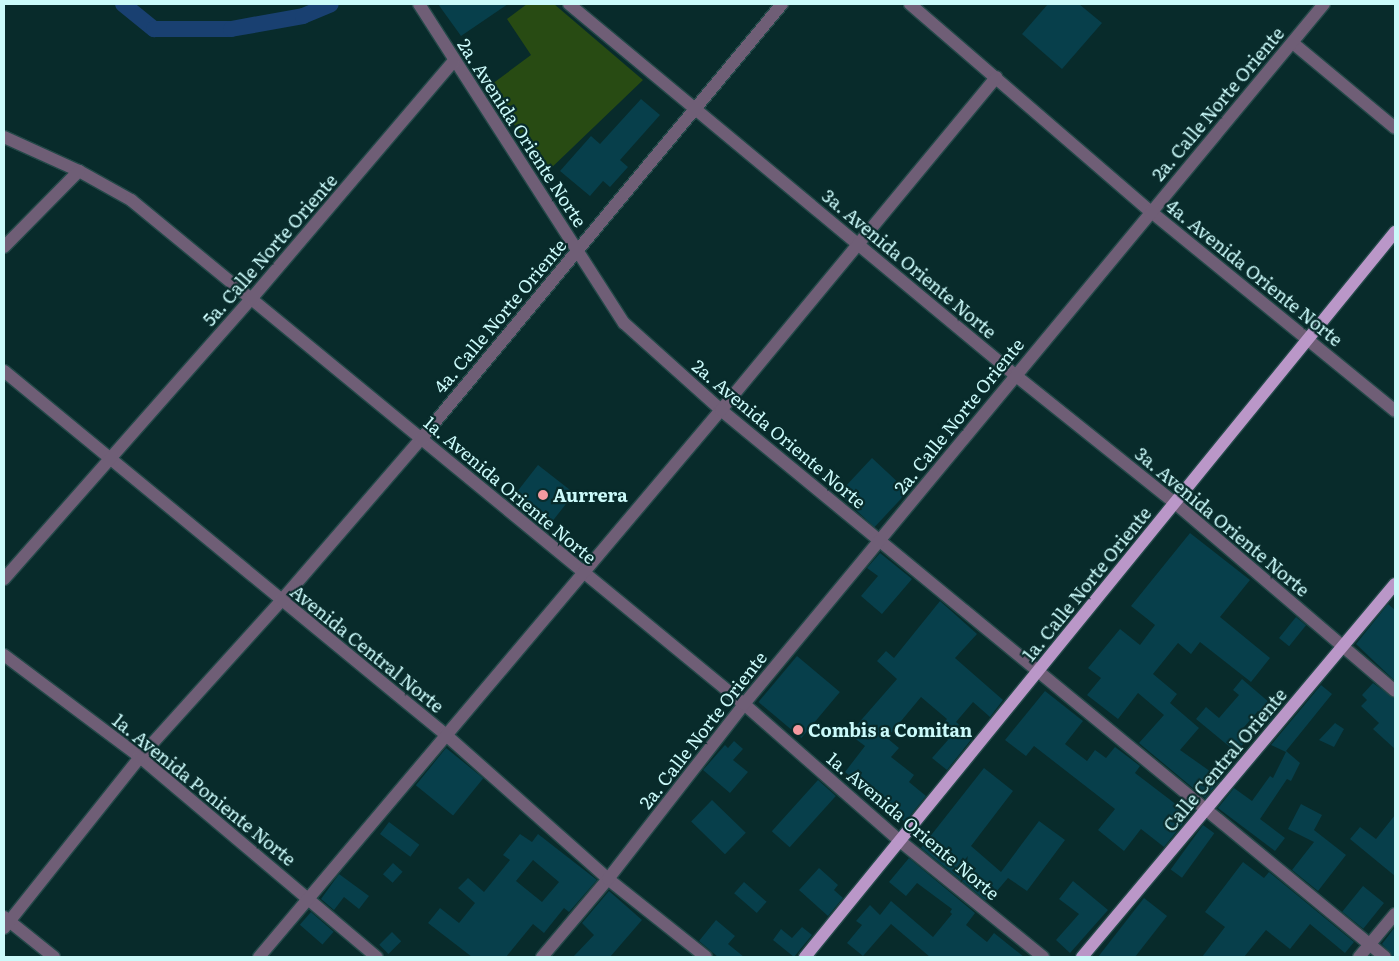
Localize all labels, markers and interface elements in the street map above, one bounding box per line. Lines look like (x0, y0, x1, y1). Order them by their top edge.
street label: 2a. Calle Norte Oriente (1147, 23, 1289, 185)
street label: 2a. Avenida Oriente Norte (453, 35, 591, 231)
street label: 5a. Calle Norte Oriente (198, 170, 342, 330)
street label: 3a. Avenida Oriente Norte (818, 185, 1000, 343)
street label: 4a. Avenida Oriente Norte (1161, 195, 1347, 351)
street label: 4a. Calle Norte Oriente (429, 235, 571, 397)
street label: 2a. Calle Norte Oriente (890, 334, 1028, 498)
street label: 2a. Avenida Oriente Norte (688, 355, 870, 513)
street label: 1a. Avenida Oriente Norte (419, 412, 601, 568)
street label: 3a. Avenida Oriente Norte (1131, 443, 1313, 601)
place label: Aurrera (553, 484, 628, 506)
marker: Aurrera (537, 489, 549, 501)
street label: 1a. Calle Norte Oriente (1018, 503, 1156, 665)
street label: Avenida Central Norte (286, 581, 448, 717)
street label: 2a. Calle Norte Oriente (635, 647, 771, 813)
street label: Calle Central Oriente (1159, 684, 1291, 836)
street label: 1a. Avenida Poniente Norte (108, 710, 300, 870)
place label: Combis a Comitan (808, 719, 972, 741)
marker: Combis a Comitan (792, 724, 804, 736)
street label: 1a. Avenida Oriente Norte (822, 748, 1004, 904)

